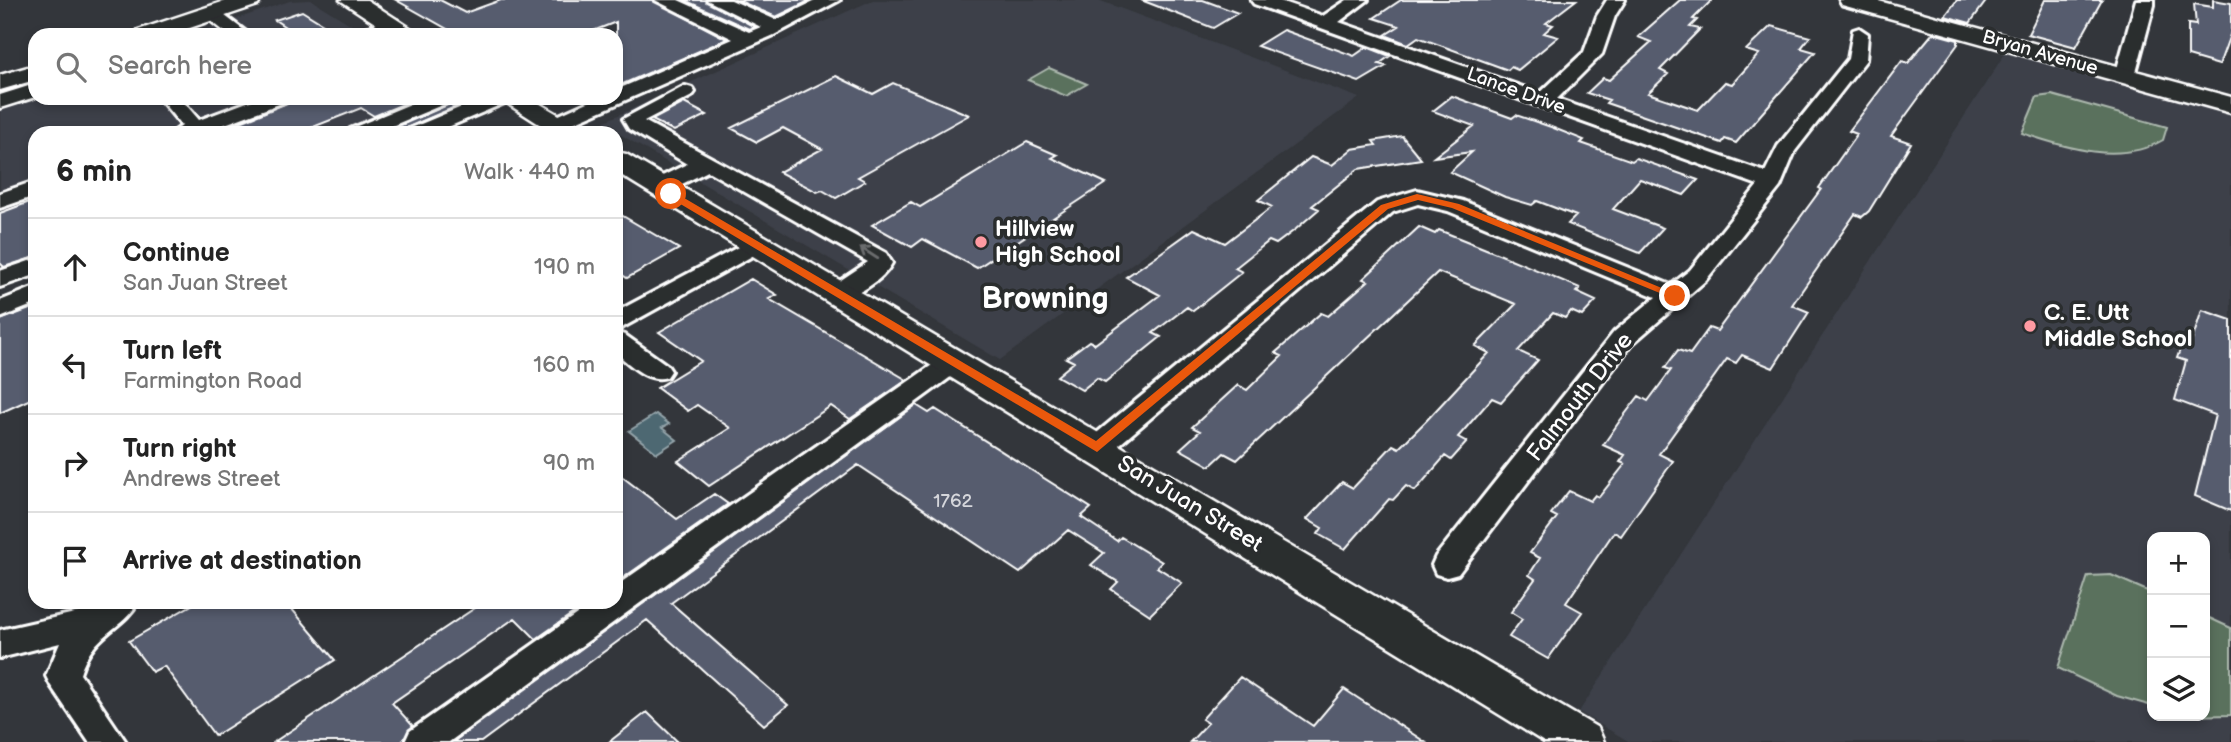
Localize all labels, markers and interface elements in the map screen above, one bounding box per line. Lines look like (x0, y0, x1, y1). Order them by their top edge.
street label: Bryan Avenue (1980, 26, 2100, 80)
search box (28, 28, 623, 105)
icon: search (52, 48, 90, 86)
text: Search here (108, 51, 252, 82)
street label: Lance Drive (1464, 63, 1568, 119)
text: 6 min (56, 154, 132, 190)
text: Walk · 440 m (464, 158, 595, 186)
route start (655, 178, 686, 209)
place label: Hillview High School (995, 215, 1121, 269)
marker: Hillview High School (973, 234, 989, 250)
text: Continue (123, 238, 230, 269)
one-way arrow (860, 245, 879, 260)
icon: ahead (56, 248, 94, 286)
text: 190 m (534, 253, 595, 281)
text: San Juan Street (123, 269, 288, 297)
route end (1659, 280, 1690, 311)
district label: Browning (982, 281, 1109, 317)
place label: C. E. Utt Middle School (2044, 299, 2193, 353)
marker: C. E. Utt Middle School (2022, 318, 2038, 334)
street label: Falmouth Drive (1521, 327, 1639, 467)
text: Turn left (123, 336, 222, 367)
icon: left (56, 346, 94, 384)
text: 160 m (533, 351, 595, 379)
text: Farmington Road (123, 367, 302, 395)
text: Turn right (123, 434, 236, 465)
icon: right (56, 444, 94, 482)
text: 90 m (543, 449, 595, 477)
street label: San Juan Street (1112, 450, 1268, 558)
text: Andrews Street (123, 465, 280, 493)
house number: 1762 (933, 490, 974, 513)
map controls (2147, 532, 2210, 721)
button: + (2147, 532, 2210, 595)
icon: arrive (56, 542, 94, 580)
text: Arrive at destination (123, 546, 362, 577)
button: − (2147, 595, 2210, 658)
button: layers (2147, 658, 2210, 721)

